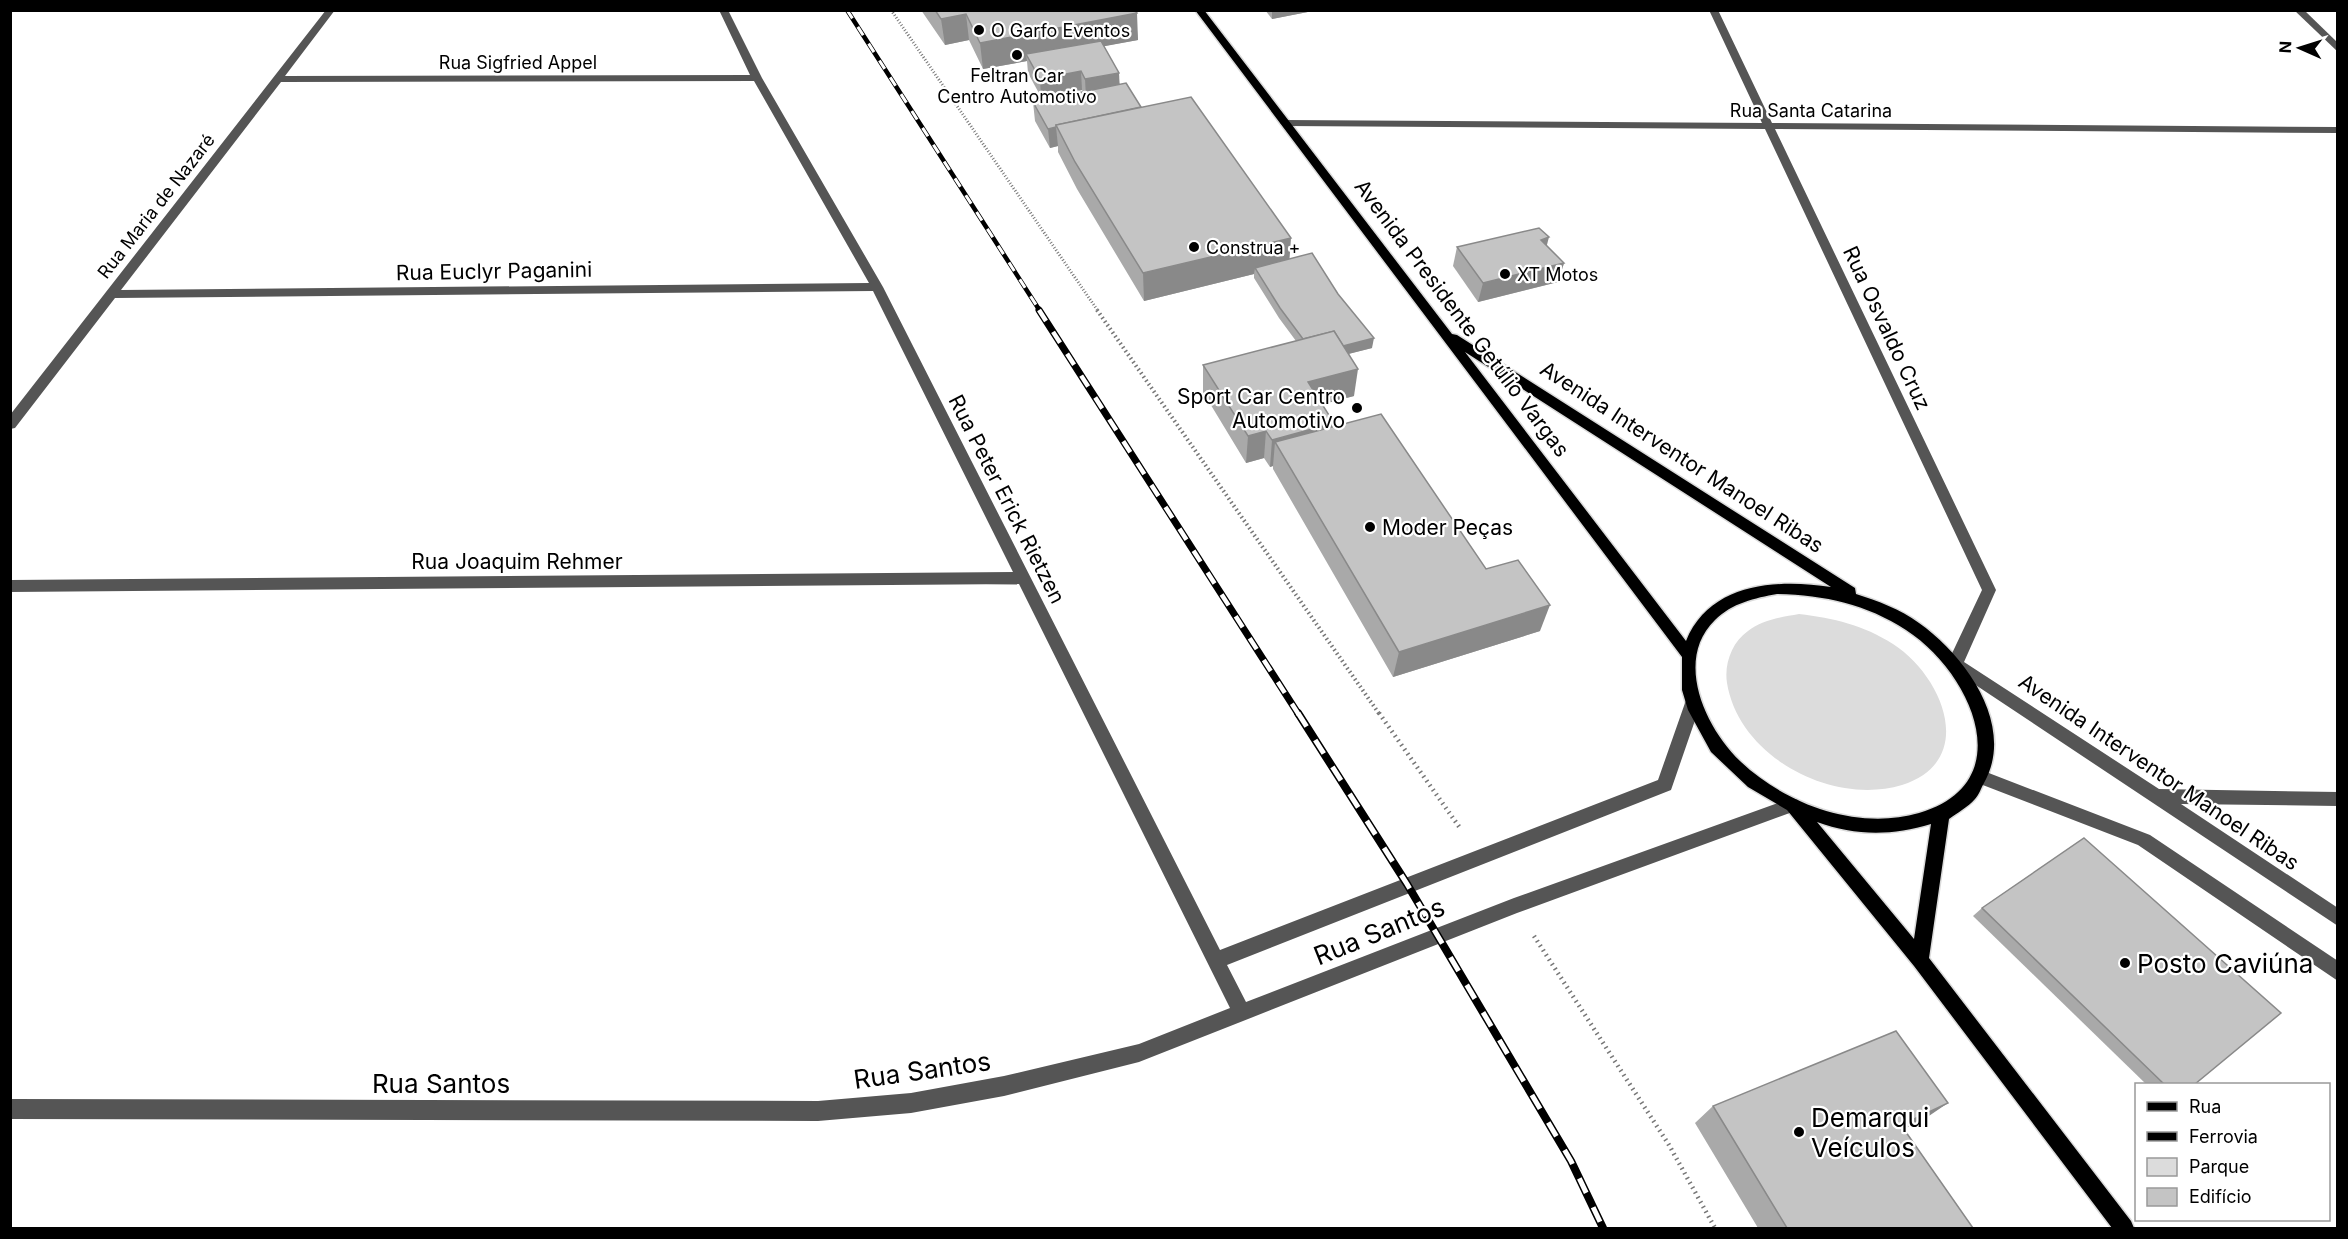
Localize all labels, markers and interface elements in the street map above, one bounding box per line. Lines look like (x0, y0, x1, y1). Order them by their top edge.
north arrow (2270, 18, 2330, 78)
place label: O Garfo Eventos (991, 20, 1130, 41)
marker: O Garfo Eventos (972, 23, 986, 37)
text: N (2275, 41, 2295, 54)
marker: Feltran Car Centro Automotivo (1010, 48, 1024, 62)
street label: Rua Sigfried Appel (439, 52, 597, 73)
place label: Feltran Car Centro Automotivo (937, 65, 1097, 107)
street label: Rua Santa Catarina (1730, 100, 1892, 121)
street label: Rua Maria de Nazaré (93, 130, 219, 282)
street label: Avenida Presidente Getúlio Vargas (1349, 174, 1575, 462)
place label: Construa + (1206, 237, 1300, 258)
marker: Construa + (1187, 240, 1201, 254)
street label: Rua Osvaldo Cruz (1838, 242, 1936, 414)
street label: Rua Euclyr Paganini (396, 257, 592, 285)
place label: XT Motos (1517, 264, 1598, 285)
marker: XT Motos (1498, 267, 1512, 281)
street label: Avenida Interventor Manoel Ribas (1536, 356, 1828, 558)
place label: Sport Car Centro Automotivo (1177, 384, 1345, 433)
street label: Rua Peter Erick Rietzen (943, 390, 1071, 608)
marker: Sport Car Centro Automotivo (1350, 401, 1364, 415)
place label: Moder Peças (1382, 515, 1513, 540)
marker: Moder Peças (1363, 520, 1377, 534)
street label: Rua Joaquim Rehmer (411, 549, 623, 574)
street label: Avenida Interventor Manoel Ribas (2014, 669, 2304, 875)
street label: Rua Santos (1309, 891, 1449, 971)
place label: Posto Caviúna (2137, 948, 2313, 979)
marker: Posto Caviúna (2118, 956, 2132, 970)
street label: Rua Santos (851, 1045, 993, 1095)
street label: Rua Santos (372, 1068, 510, 1099)
legend (2135, 1083, 2330, 1221)
text: Rua (2189, 1096, 2221, 1117)
place label: Demarqui Veículos (1811, 1102, 1929, 1163)
marker: Demarqui Veículos (1792, 1125, 1806, 1139)
text: Ferrovia (2189, 1126, 2258, 1147)
text: Parque (2189, 1156, 2249, 1177)
text: Edifício (2189, 1186, 2252, 1207)

